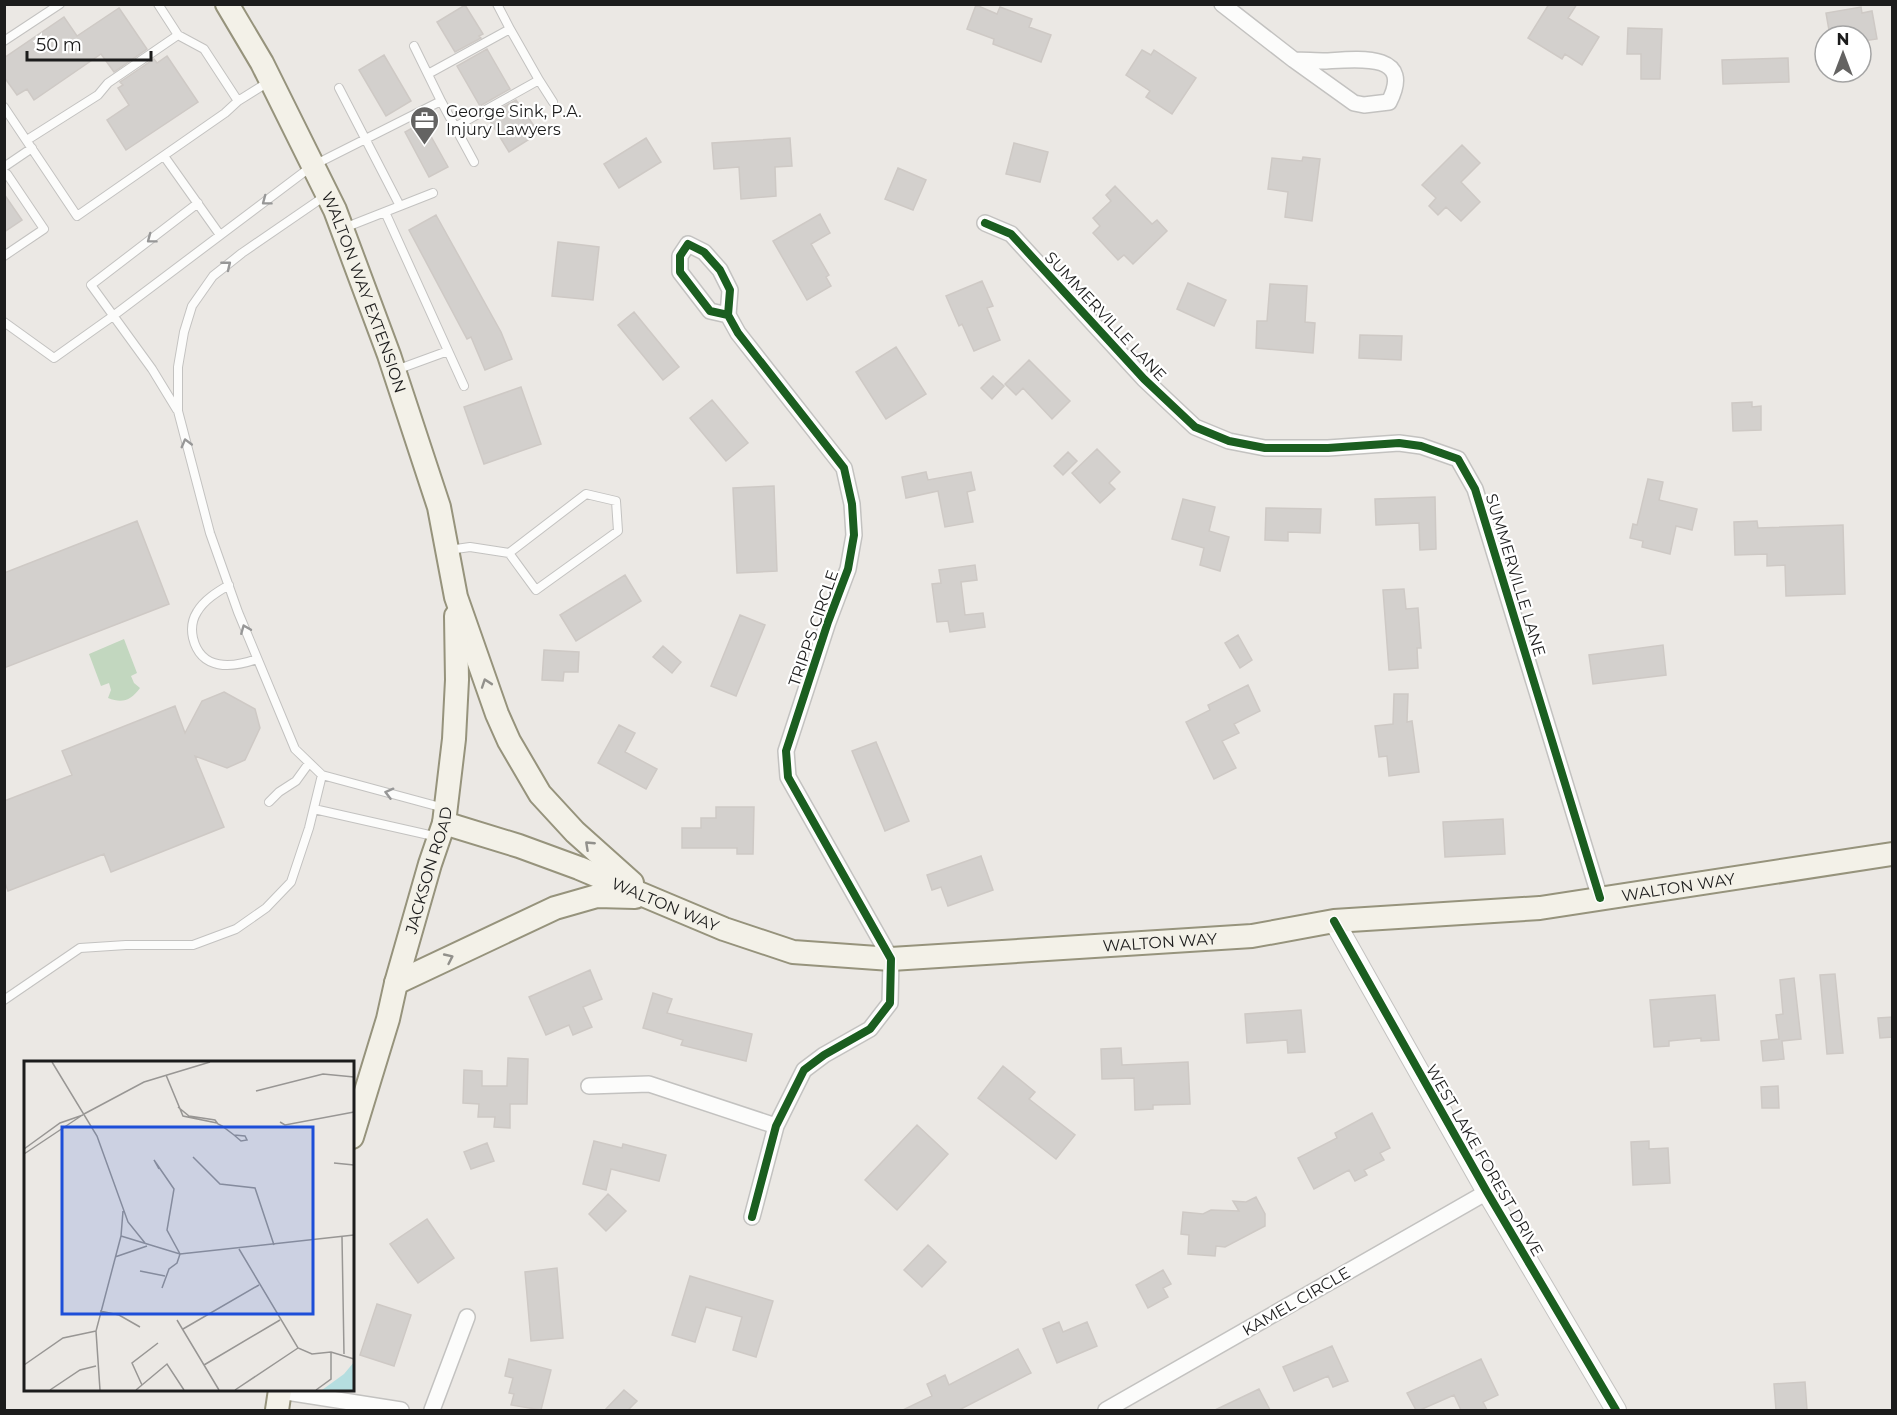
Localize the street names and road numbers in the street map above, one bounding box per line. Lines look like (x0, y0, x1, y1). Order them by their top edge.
street label: WALTON WAY EXTENSION (317, 189, 410, 395)
street label: SUMMERVILLE LANE (1041, 248, 1170, 385)
street label: SUMMERVILLE LANE (1482, 491, 1549, 659)
street label: TRIPPS CIRCLE (785, 568, 842, 689)
street label: JACKSON ROAD (401, 806, 456, 937)
street label: WALTON WAY (1620, 869, 1737, 905)
street label: WALTON WAY (609, 874, 722, 936)
street label: WALTON WAY (1102, 929, 1219, 955)
street label: WEST LAKE FOREST DRIVE (1422, 1061, 1547, 1259)
street label: KAMEL CIRCLE (1239, 1263, 1353, 1340)

